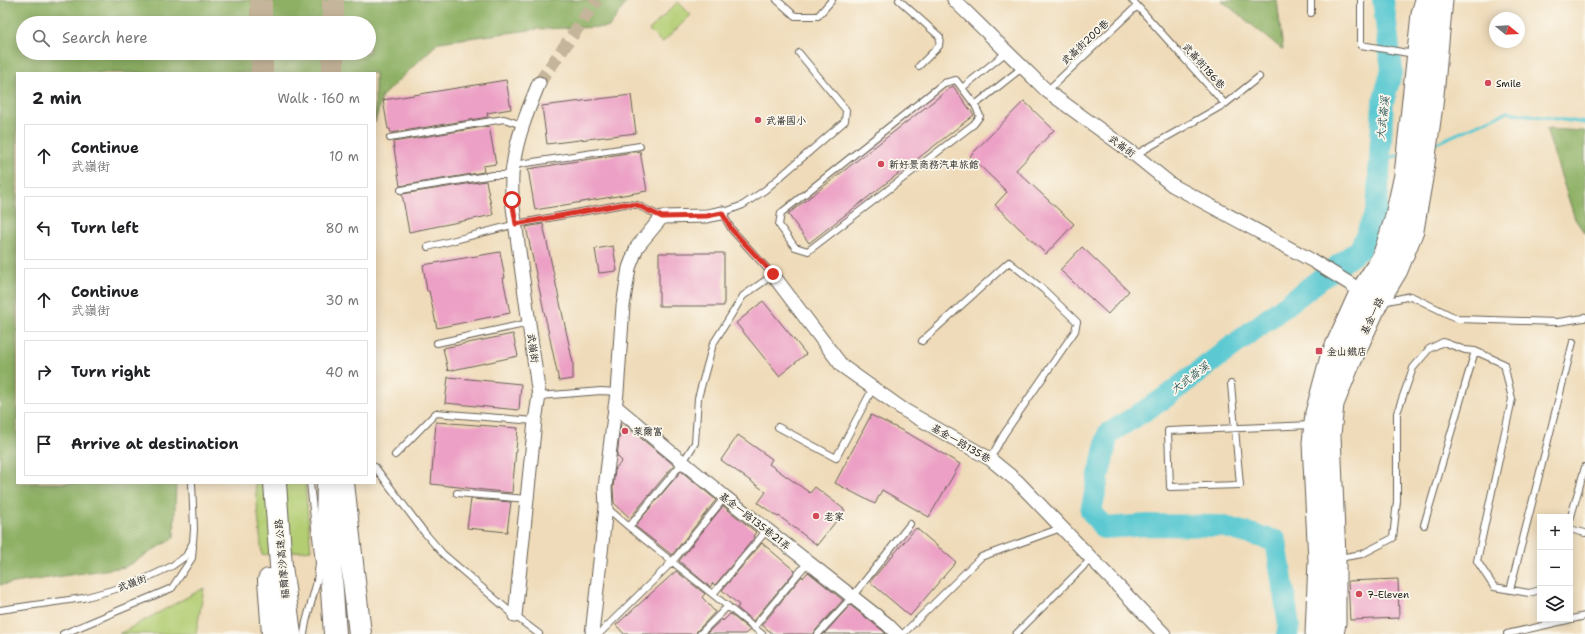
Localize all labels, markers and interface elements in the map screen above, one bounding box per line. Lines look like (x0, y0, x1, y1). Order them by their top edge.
north arrow (1489, 12, 1525, 48)
search box (16, 16, 376, 60)
street label: 武崙街200巷 (1058, 16, 1112, 67)
icon: search (30, 27, 52, 49)
text: Search here (62, 28, 148, 48)
street label: 武崙街186巷 (1180, 40, 1229, 93)
place label: Smile (1496, 77, 1522, 90)
marker: Smile (1483, 78, 1493, 88)
text: 2 min (32, 87, 82, 109)
text: Walk · 160 m (278, 90, 360, 107)
water label: 大武崙溪 (1373, 94, 1393, 141)
place label: 武崙國小 (766, 114, 806, 127)
marker: 武崙國小 (753, 115, 763, 125)
street label: 武崙街 (1106, 132, 1138, 160)
text: Continue (71, 138, 139, 158)
icon: ahead (33, 145, 55, 167)
text: 10 m (329, 148, 359, 165)
text: 武嶺街 (71, 158, 110, 175)
place label: 新好景商務汽車旅館 (889, 158, 979, 171)
marker: 新好景商務汽車旅館 (876, 159, 886, 169)
route start (503, 191, 521, 209)
icon: left (33, 217, 55, 239)
text: Turn left (71, 218, 139, 238)
text: 80 m (325, 220, 359, 237)
route end (764, 265, 782, 283)
text: Continue (71, 282, 139, 302)
icon: ahead (33, 289, 55, 311)
text: 30 m (325, 292, 359, 309)
street label: 基金一路 (1357, 295, 1387, 337)
text: 武嶺街 (71, 302, 110, 319)
street label: 武嶺街 (524, 332, 542, 364)
place label: 金山鐵店 (1327, 345, 1367, 358)
marker: 金山鐵店 (1314, 346, 1324, 356)
water label: 大武崙溪 (1168, 358, 1213, 397)
icon: right (33, 361, 55, 383)
text: Turn right (71, 362, 151, 382)
text: 40 m (325, 364, 359, 381)
street label: 基金一路135巷 (929, 421, 994, 466)
place label: 萊爾富 (633, 425, 663, 438)
marker: 萊爾富 (620, 426, 630, 436)
icon: arrive (33, 433, 55, 455)
text: Arrive at destination (71, 434, 239, 454)
street label: 基金一路135巷21弄 (717, 489, 793, 553)
place label: 老家 (824, 510, 844, 523)
marker: 老家 (811, 511, 821, 521)
map controls (1537, 514, 1573, 622)
button: + (1537, 514, 1573, 550)
street label: 福爾摩沙高速公路 (272, 519, 292, 599)
button: − (1537, 550, 1573, 586)
street label: 武嶺街 (116, 572, 148, 594)
button: layers (1537, 586, 1573, 622)
place label: 7-Eleven (1367, 588, 1409, 601)
marker: 7-Eleven (1354, 589, 1364, 599)

